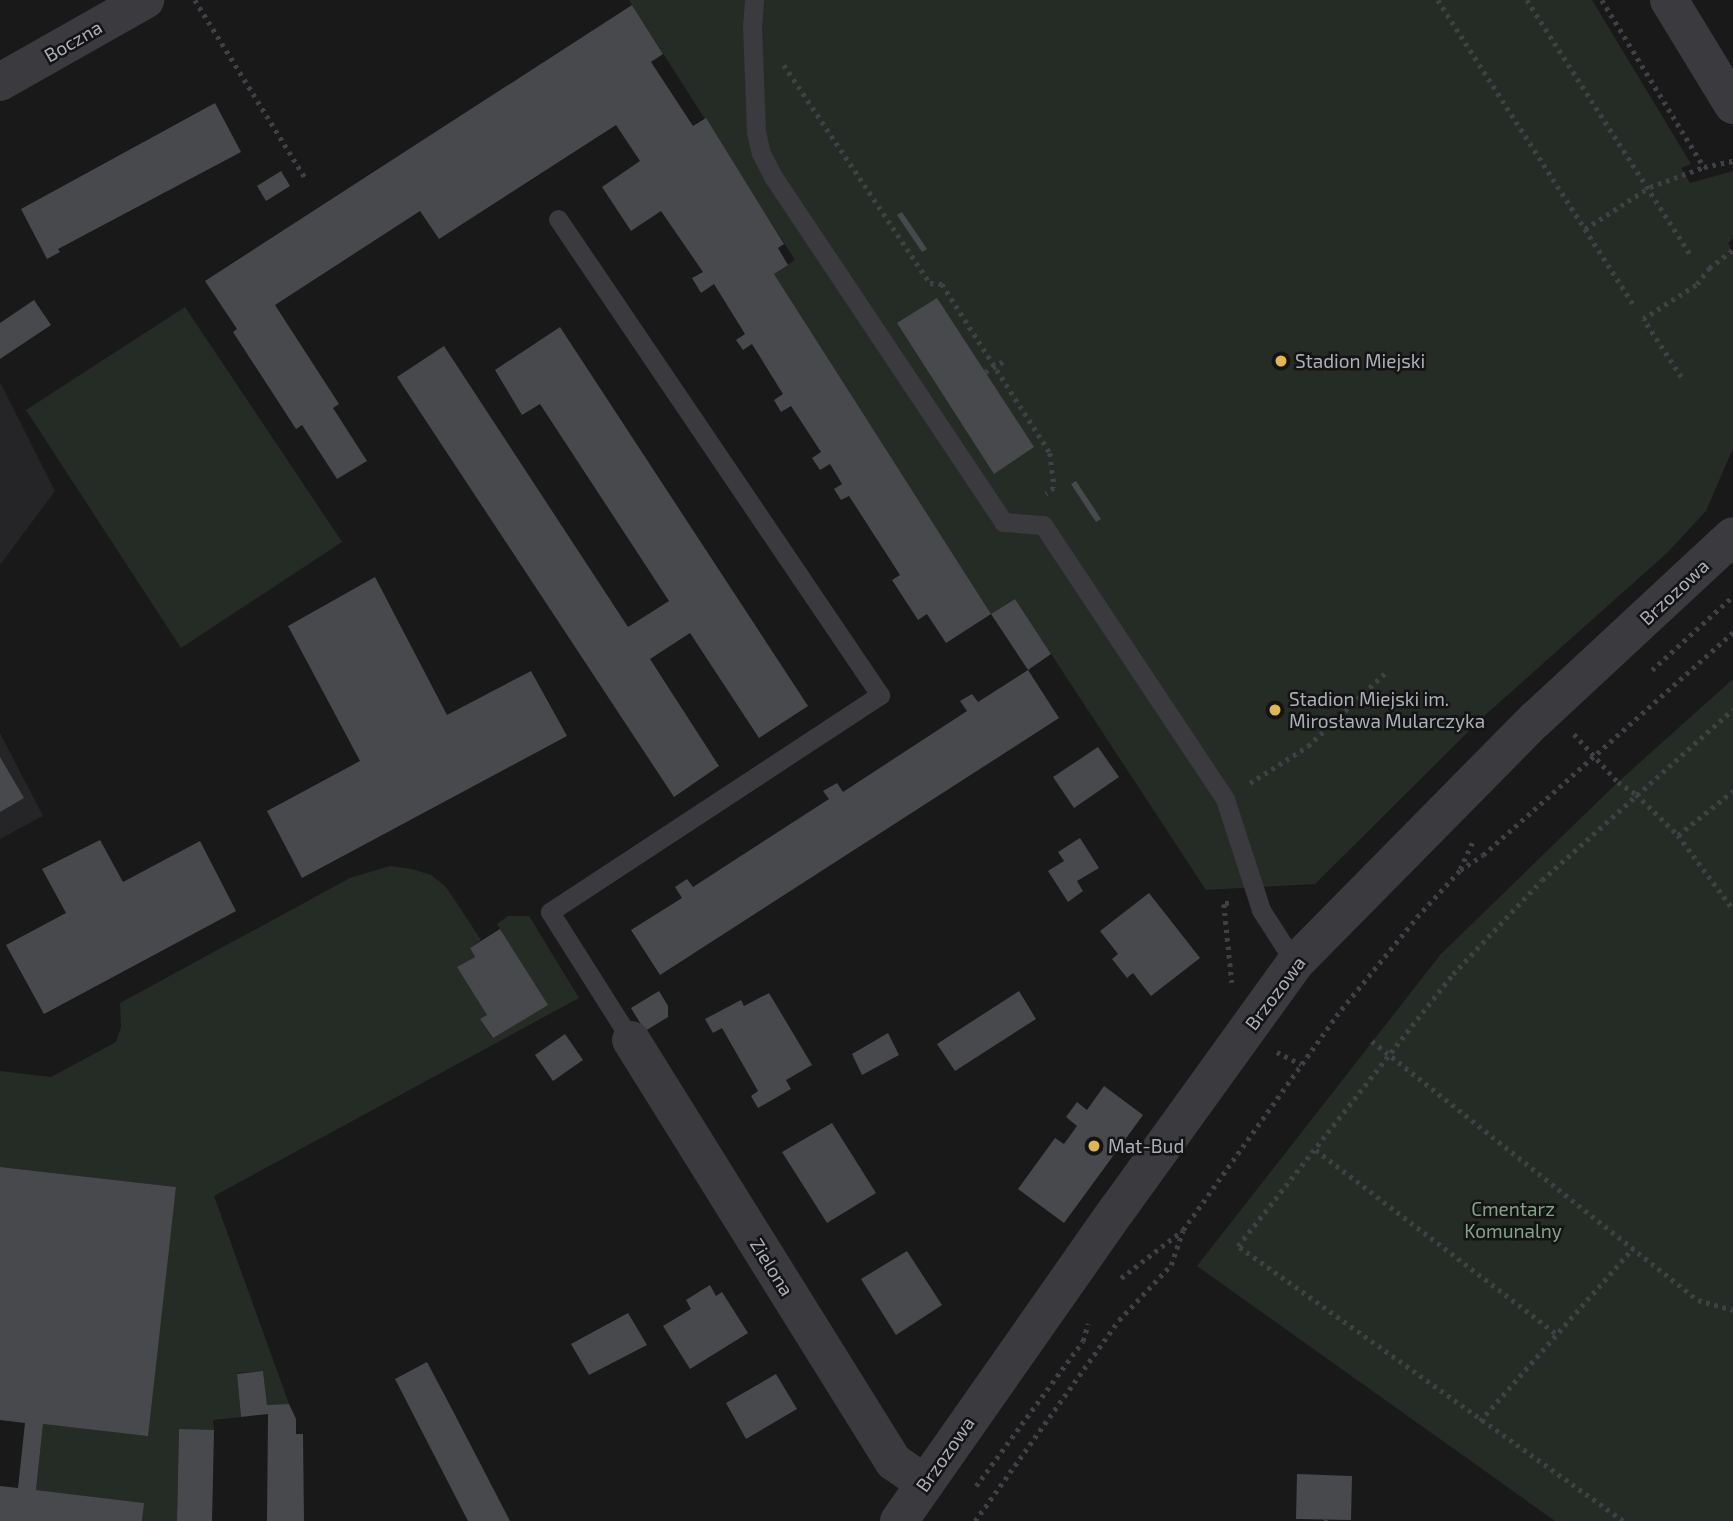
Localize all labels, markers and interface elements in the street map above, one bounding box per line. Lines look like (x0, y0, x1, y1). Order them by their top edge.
street label: Boczna (40, 15, 106, 67)
place label: Stadion Miejski (1295, 350, 1425, 372)
marker: Stadion Miejski (1273, 353, 1289, 369)
street label: Brzozowa (1635, 554, 1713, 630)
place label: Stadion Miejski im. Mirosława Mularczyka (1289, 688, 1485, 732)
marker: Stadion Miejski im. Mirosława Mularczyka (1267, 702, 1283, 718)
street label: Brzozowa (1240, 952, 1310, 1034)
place label: Mat-Bud (1108, 1135, 1184, 1157)
marker: Mat-Bud (1086, 1138, 1102, 1154)
park label: Cmentarz Komunalny (1464, 1198, 1562, 1242)
street label: Zielona (745, 1234, 799, 1300)
street label: Brzozowa (911, 1412, 979, 1496)

